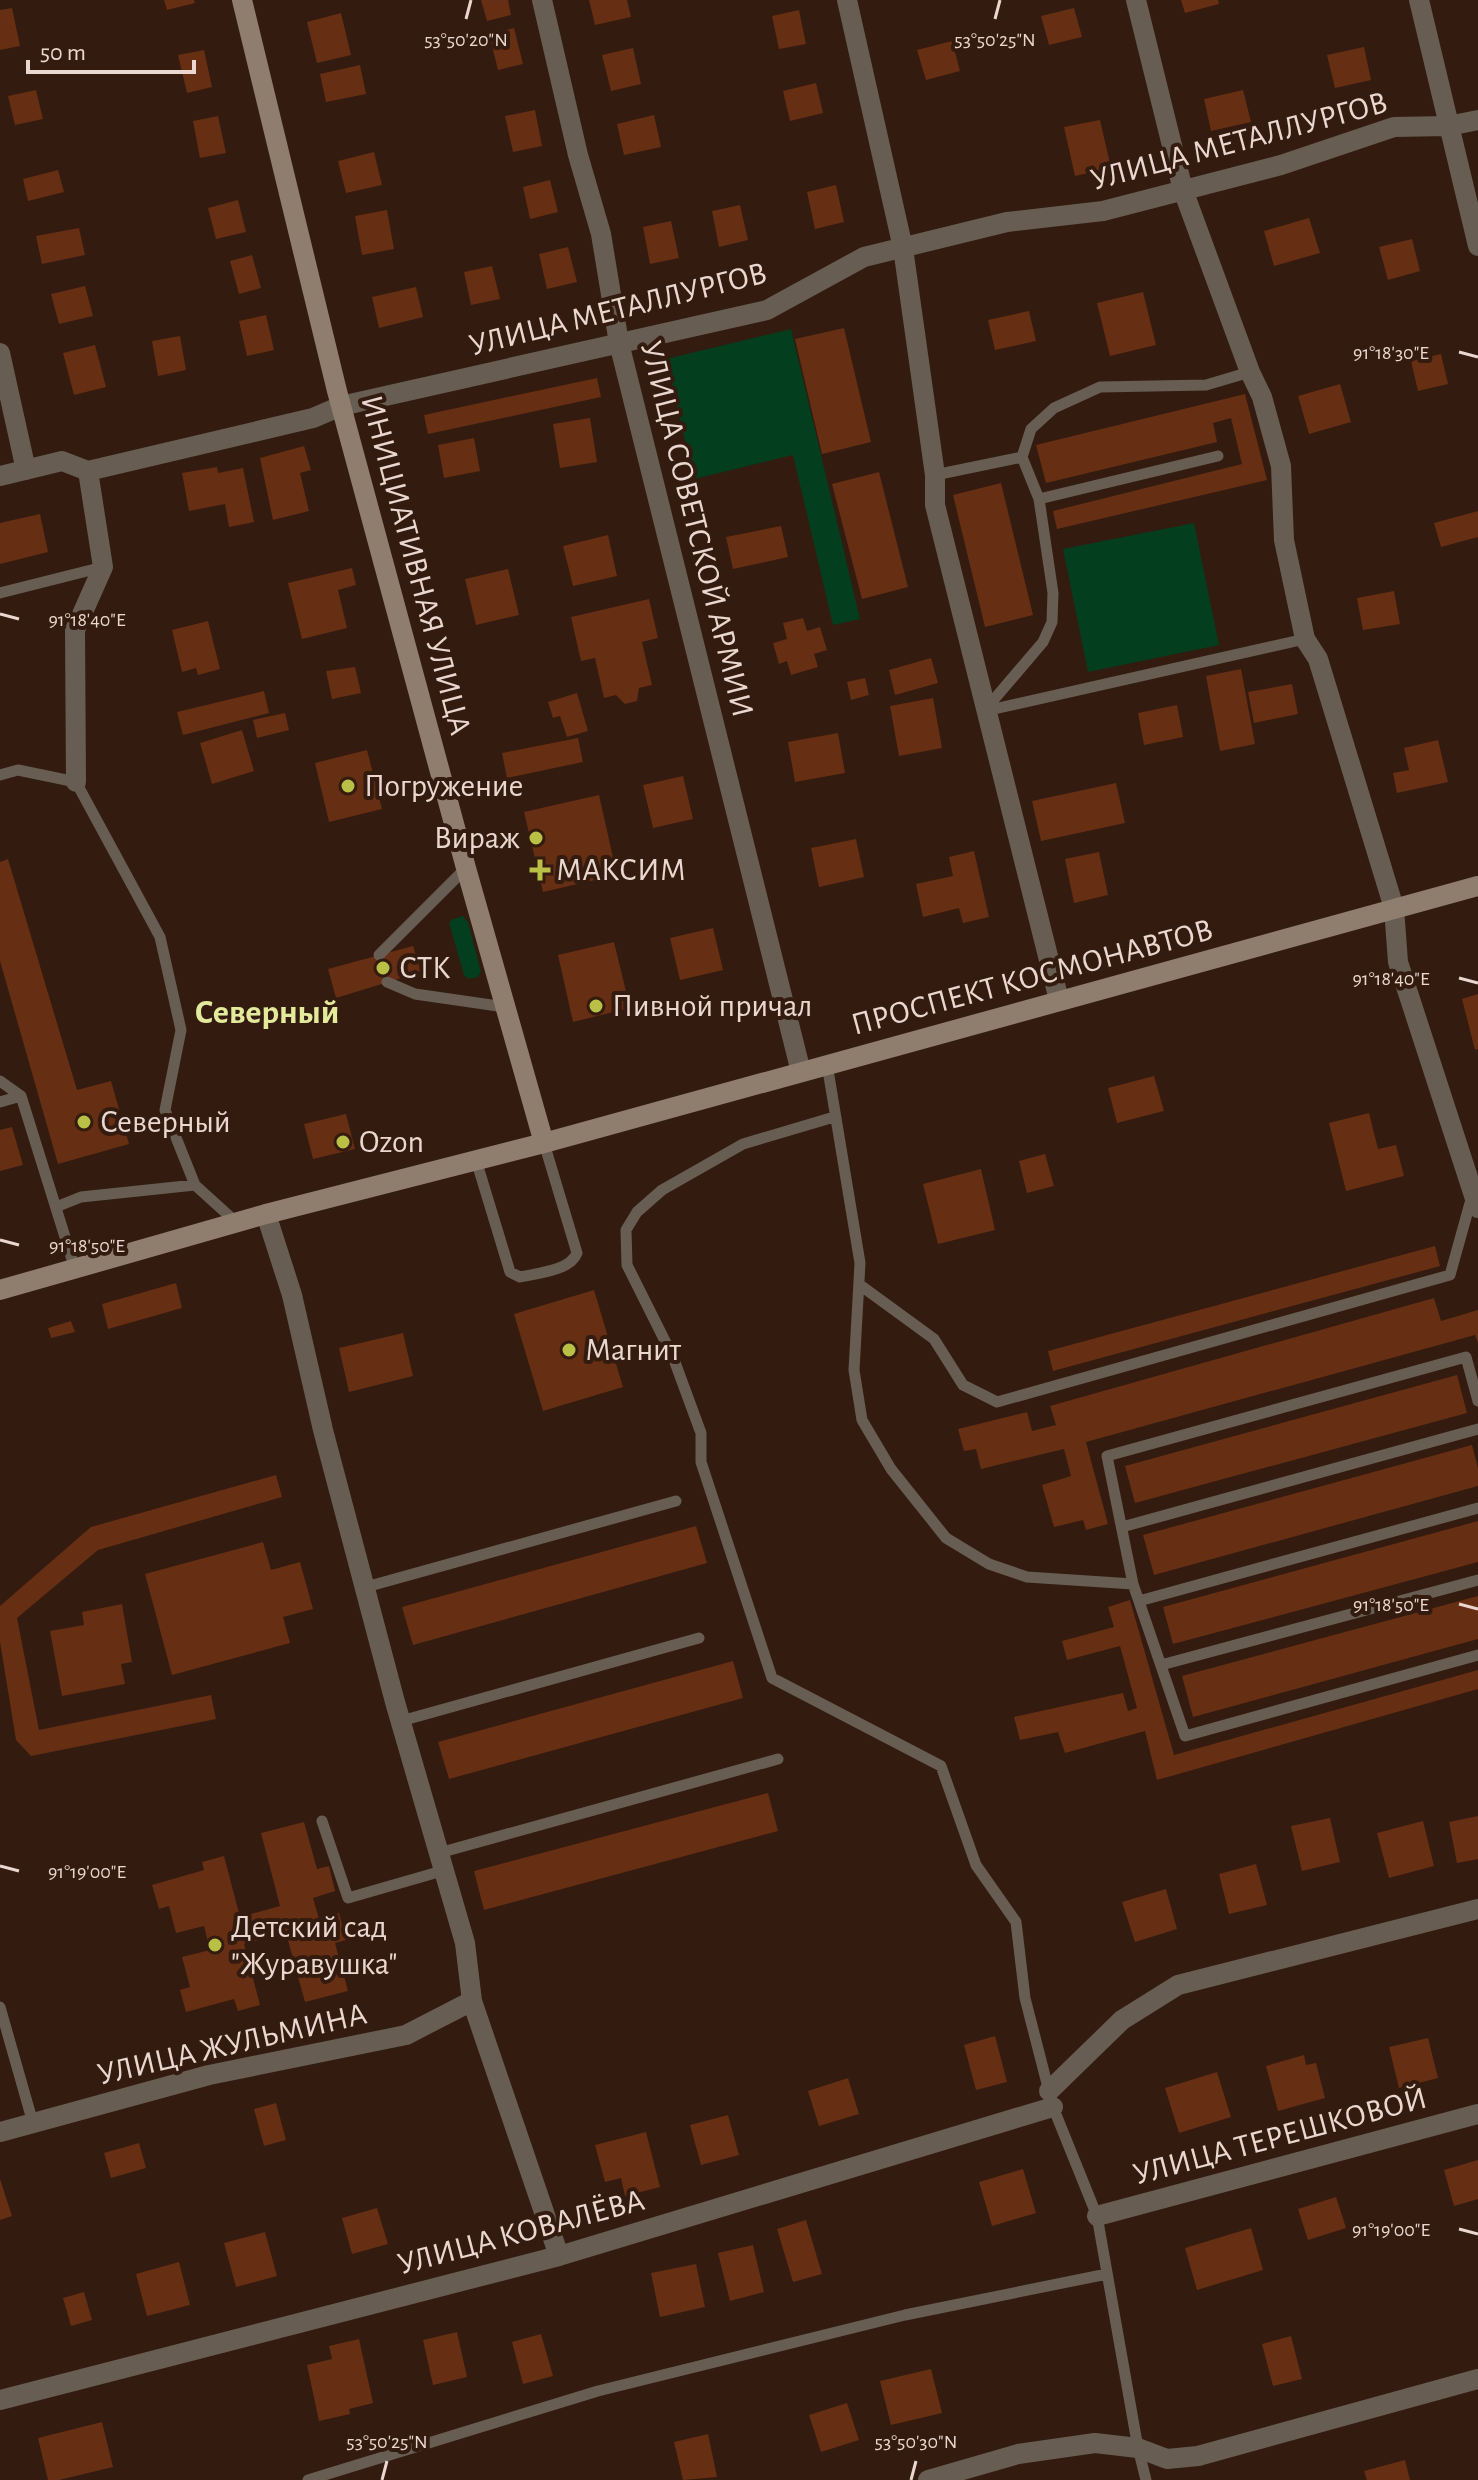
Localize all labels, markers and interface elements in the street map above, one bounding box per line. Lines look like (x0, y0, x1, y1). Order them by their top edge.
scale bar (28, 24, 194, 74)
text: 53°50'20"N (424, 30, 508, 50)
text: 53°50'25"N (954, 30, 1036, 50)
text: 50 m (40, 41, 86, 65)
street label: УЛИЦА МЕТАЛЛУРГОВ (1087, 86, 1391, 196)
street label: УЛИЦА МЕТАЛЛУРГОВ (466, 257, 770, 361)
street label: УЛИЦА СОВЕТСКОЙ АРМИИ (635, 338, 759, 720)
text: 91°18'30"E (1353, 343, 1429, 363)
street label: ИНИЦИАТИВНАЯ УЛИЦА (355, 392, 477, 738)
text: 91°18'40"E (48, 610, 126, 630)
place label: Погружение (364, 770, 524, 802)
marker: Погружение (339, 777, 357, 795)
place label: Вираж (434, 822, 520, 854)
marker: Вираж (527, 829, 545, 847)
place label: МАКСИМ (556, 854, 686, 886)
marker: МАКСИМ (531, 861, 549, 879)
street label: ПРОСПЕКТ КОСМОНАВТОВ (848, 913, 1216, 1041)
place label: СТК (399, 952, 451, 984)
marker: СТК (374, 959, 392, 977)
text: 91°18'40"E (1352, 969, 1430, 989)
place label: Пивной причал (612, 990, 813, 1022)
district label: Северный (195, 996, 339, 1030)
marker: Пивной причал (587, 997, 605, 1015)
place label: Северный (100, 1106, 231, 1138)
marker: Северный (75, 1113, 93, 1131)
place label: Ozon (359, 1126, 424, 1158)
marker: Ozon (334, 1133, 352, 1151)
text: 91°18'50"E (49, 1236, 125, 1256)
place label: Магнит (585, 1334, 682, 1366)
marker: Магнит (560, 1341, 578, 1359)
text: 91°18'50"E (1353, 1595, 1429, 1615)
text: 91°19'00"E (48, 1862, 126, 1882)
place label: Детский сад "Журавушка" (231, 1911, 397, 1980)
marker: Детский сад "Журавушка" (206, 1936, 224, 1954)
street label: УЛИЦА ЖУЛЬМИНА (94, 1997, 370, 2091)
street label: УЛИЦА ТЕРЕШКОВОЙ (1130, 2081, 1430, 2191)
street label: УЛИЦА КОВАЛЁВА (394, 2183, 648, 2280)
text: 91°19'00"E (1352, 2220, 1430, 2240)
text: 53°50'25"N (346, 2432, 428, 2452)
text: 53°50'30"N (875, 2432, 957, 2452)

